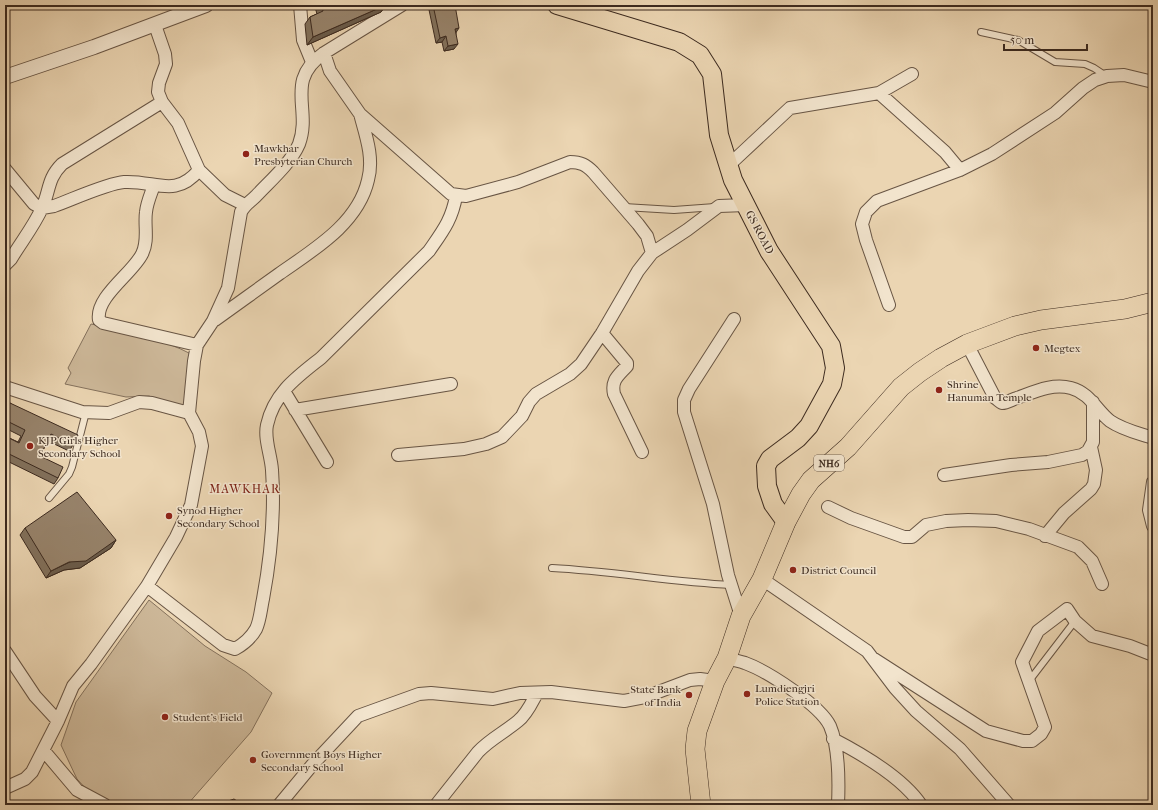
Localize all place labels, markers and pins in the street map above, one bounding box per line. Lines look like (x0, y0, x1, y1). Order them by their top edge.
place label: Mawkhar Presbyterian Church (254, 142, 353, 168)
marker: Mawkhar Presbyterian Church (241, 149, 251, 159)
place label: Megtex (1044, 342, 1081, 355)
marker: Megtex (1031, 343, 1041, 353)
place label: Shrine Hanuman Temple (947, 378, 1032, 404)
marker: Shrine Hanuman Temple (934, 385, 944, 395)
place label: KJP Girls Higher Secondary School (38, 434, 121, 460)
marker: KJP Girls Higher Secondary School (25, 441, 35, 451)
place label: Synod Higher Secondary School (177, 504, 260, 530)
marker: Synod Higher Secondary School (164, 511, 174, 521)
place label: District Council (801, 564, 876, 577)
marker: District Council (788, 565, 798, 575)
place label: Lumdiengjri Police Station (755, 682, 820, 708)
place label: State Bank of India (630, 683, 682, 709)
marker: Lumdiengjri Police Station (742, 689, 752, 699)
marker: State Bank of India (684, 690, 694, 700)
place label: Student's Field (173, 711, 244, 724)
marker: Student's Field (160, 712, 170, 722)
place label: Government Boys Higher Secondary School (261, 748, 382, 774)
marker: Government Boys Higher Secondary School (248, 755, 258, 765)

